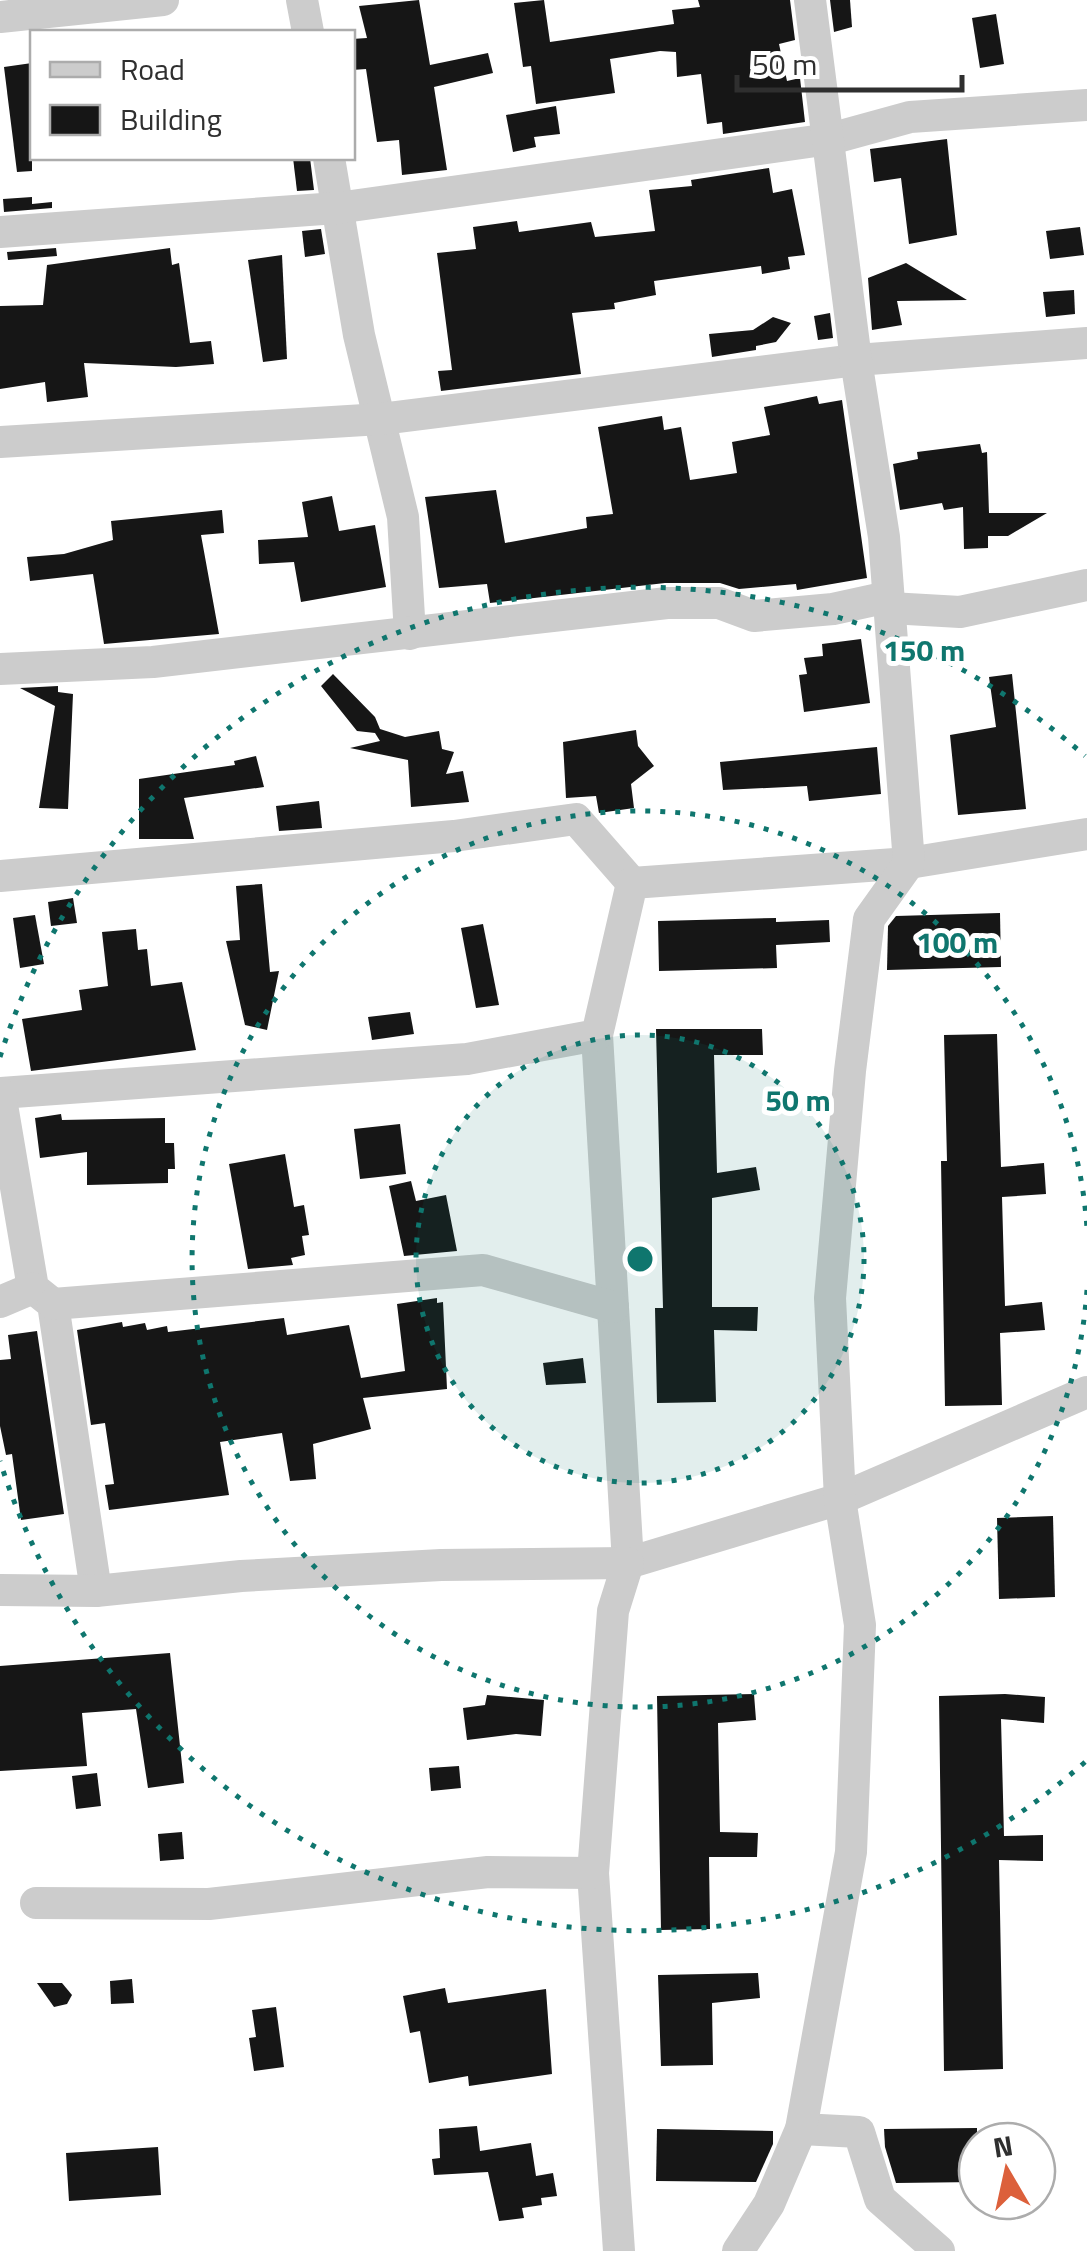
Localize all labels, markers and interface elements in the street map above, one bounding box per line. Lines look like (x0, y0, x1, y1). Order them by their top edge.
legend (30, 30, 355, 160)
scale bar (737, 30, 962, 92)
text: 50 m (752, 41, 817, 87)
text: Road (120, 46, 185, 92)
text: Building (120, 96, 222, 142)
text: 150 m (883, 627, 965, 673)
text: 100 m (916, 919, 998, 965)
text: 50 m (765, 1077, 831, 1123)
centre of rings (622, 1241, 658, 1277)
north arrow (957, 2121, 1057, 2221)
text: N (990, 2123, 1016, 2169)

